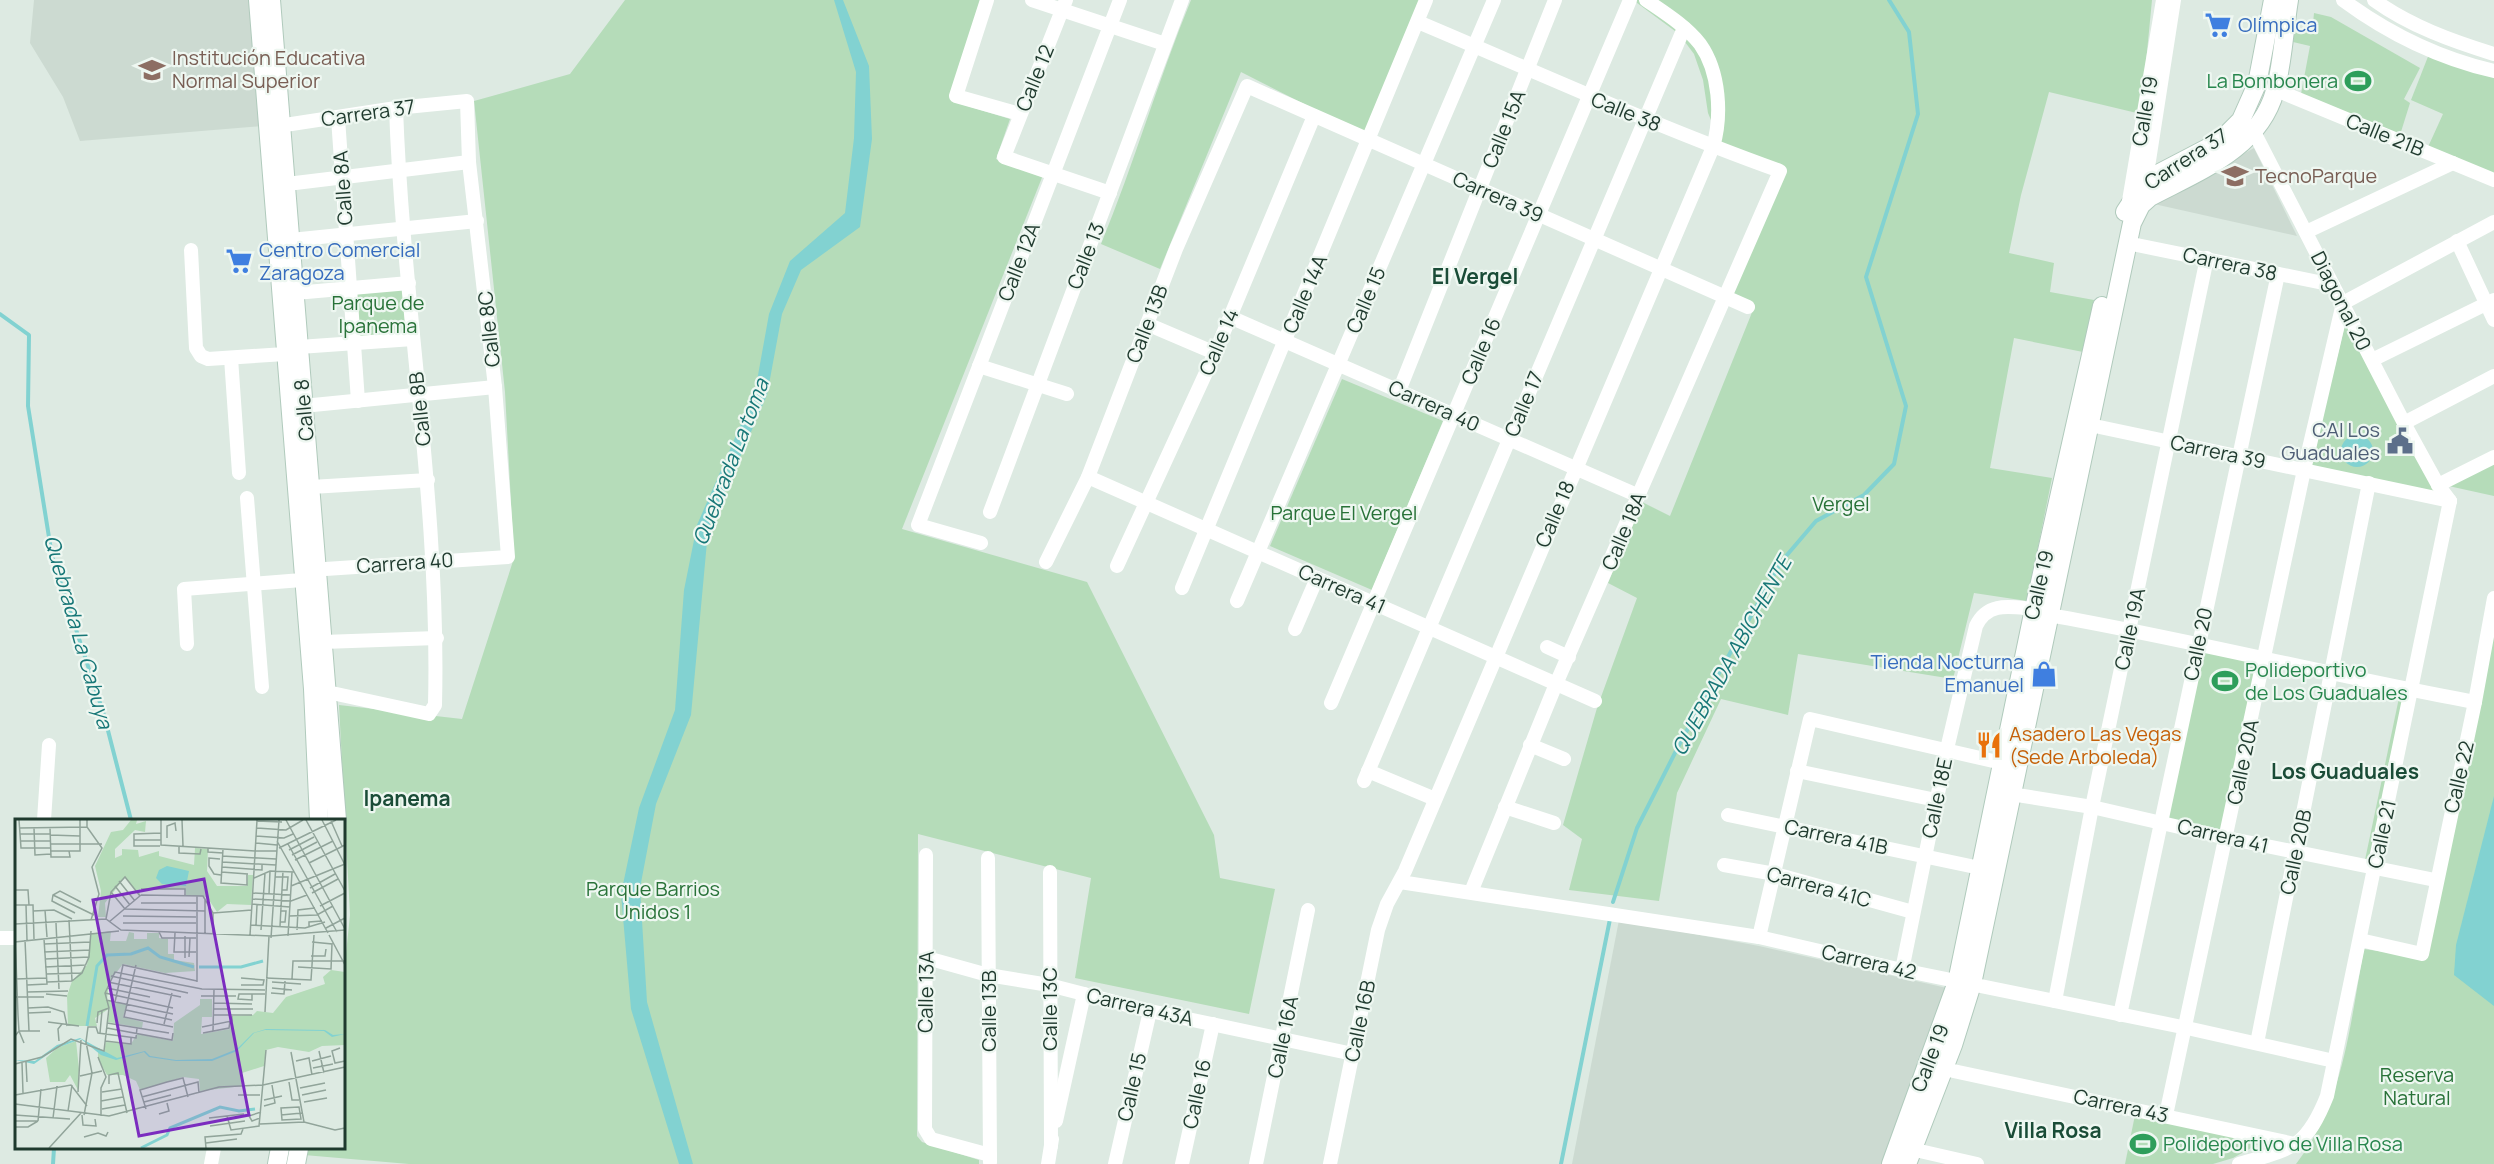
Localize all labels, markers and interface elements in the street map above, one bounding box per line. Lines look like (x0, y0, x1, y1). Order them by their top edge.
supermarket icon: Olímpica (2203, 10, 2233, 40)
place label: Olímpica (2238, 11, 2317, 38)
street label: Calle 12 (1009, 40, 1060, 115)
place label: Institución Educativa Normal Superior (172, 44, 365, 94)
school or university icon: Institución Educativa Normal Superior (137, 55, 167, 85)
sports icon: La Bombonera (2343, 66, 2373, 96)
place label: La Bombonera (2207, 67, 2338, 94)
street label: Calle 19 (2125, 74, 2164, 148)
street label: Calle 15A (1476, 85, 1532, 172)
street label: Calle 38 (1587, 85, 1665, 138)
street label: Carrera 37 (319, 93, 417, 132)
street label: Calle 21B (2342, 107, 2428, 162)
street label: Carrera 37 (2139, 122, 2233, 196)
street label: Calle 8A (326, 149, 359, 226)
school or university icon: TecnoParque (2220, 161, 2250, 191)
place label: TecnoParque (2255, 162, 2377, 189)
street label: Carrera 39 (1449, 165, 1548, 229)
street label: Calle 12A (991, 218, 1046, 305)
street label: Calle 13 (1061, 219, 1111, 293)
place label: Centro Comercial Zaragoza (259, 236, 420, 286)
street label: Carrera 38 (2180, 240, 2280, 287)
supermarket icon: Centro Comercial Zaragoza (224, 246, 254, 276)
street label: Diagonal 20 (2305, 246, 2378, 355)
street label: Calle 14A (1276, 250, 1333, 337)
street label: Calle 15 (1339, 262, 1392, 337)
district label: El Vergel (1432, 262, 1518, 290)
street label: Calle 13B (1119, 281, 1174, 367)
park label: Parque de Ipanema (332, 289, 424, 339)
street label: Calle 8C (471, 290, 506, 368)
street label: Calle 14 (1192, 304, 1245, 379)
street label: Calle 16 (1454, 313, 1507, 389)
street label: Calle 17 (1498, 367, 1549, 441)
street label: Calle 8B (402, 371, 437, 447)
water label: Quebrada La toma (685, 373, 775, 549)
street label: Carrera 40 (1384, 373, 1484, 438)
street label: Calle 8 (287, 378, 320, 442)
place label: CAI Los Guaduales (2281, 416, 2380, 466)
public building icon: CAI Los Guaduales (2385, 426, 2415, 456)
street label: Carrera 39 (2168, 428, 2268, 475)
street label: Calle 18 (1528, 476, 1581, 551)
street label: Calle 18A (1595, 487, 1652, 574)
park label: Vergel (1812, 490, 1870, 517)
park label: Parque El Vergel (1271, 499, 1418, 526)
water label: Quebrada La Cabuya (38, 532, 120, 733)
street label: Carrera 40 (356, 546, 454, 579)
street label: Calle 19 (2017, 547, 2060, 622)
water label: QUEBRADA ABICHENTE (1665, 548, 1799, 760)
street label: Carrera 41 (1294, 557, 1390, 620)
street label: Calle 19A (2108, 585, 2151, 672)
street label: Calle 20 (2177, 605, 2218, 683)
place label: Tienda Nocturna Emanuel (1871, 648, 2024, 698)
place label: Polideportivo de Los Guaduales (2245, 656, 2408, 706)
shop icon: Tienda Nocturna Emanuel (2029, 659, 2059, 689)
sports icon: Polideportivo de Los Guaduales (2210, 666, 2240, 696)
street label: Calle 20A (2220, 716, 2265, 807)
place label: Asadero Las Vegas (Sede Arboleda) (2009, 720, 2182, 770)
restaurant icon: Asadero Las Vegas (Sede Arboleda) (1974, 730, 2004, 760)
street label: Calle 22 (2437, 738, 2480, 816)
street label: Calle 18E (1915, 755, 1958, 840)
district label: Los Guaduales (2271, 757, 2419, 785)
district label: Ipanema (363, 784, 451, 812)
street label: Calle 21 (2361, 797, 2402, 871)
street label: Calle 20B (2273, 807, 2318, 897)
street label: Carrera 41B (1782, 812, 1890, 861)
street label: Carrera 41 (2175, 812, 2271, 859)
inset map (15, 819, 345, 1149)
street label: Carrera 41C (1764, 860, 1874, 913)
park label: Parque Barrios Unidos 1 (586, 875, 720, 925)
street label: Carrera 42 (1819, 938, 1919, 986)
street label: Calle 13A (911, 950, 940, 1033)
street label: Calle 13C (1036, 967, 1063, 1051)
street label: Calle 13B (975, 970, 1002, 1052)
street label: Calle 16B (1338, 978, 1381, 1064)
street label: Carrera 43A (1084, 981, 1196, 1032)
street label: Calle 16A (1261, 993, 1304, 1080)
street label: Calle 19 (1904, 1020, 1955, 1096)
street label: Calle 15 (1111, 1050, 1153, 1124)
street label: Calle 16 (1176, 1057, 1217, 1131)
park label: Reserva Natural (2380, 1061, 2454, 1111)
street label: Carrera 43 (2071, 1082, 2171, 1129)
district label: Villa Rosa (2004, 1116, 2102, 1144)
sports icon: Polideportivo de Villa Rosa (2128, 1129, 2158, 1159)
place label: Polideportivo de Villa Rosa (2163, 1130, 2403, 1157)

